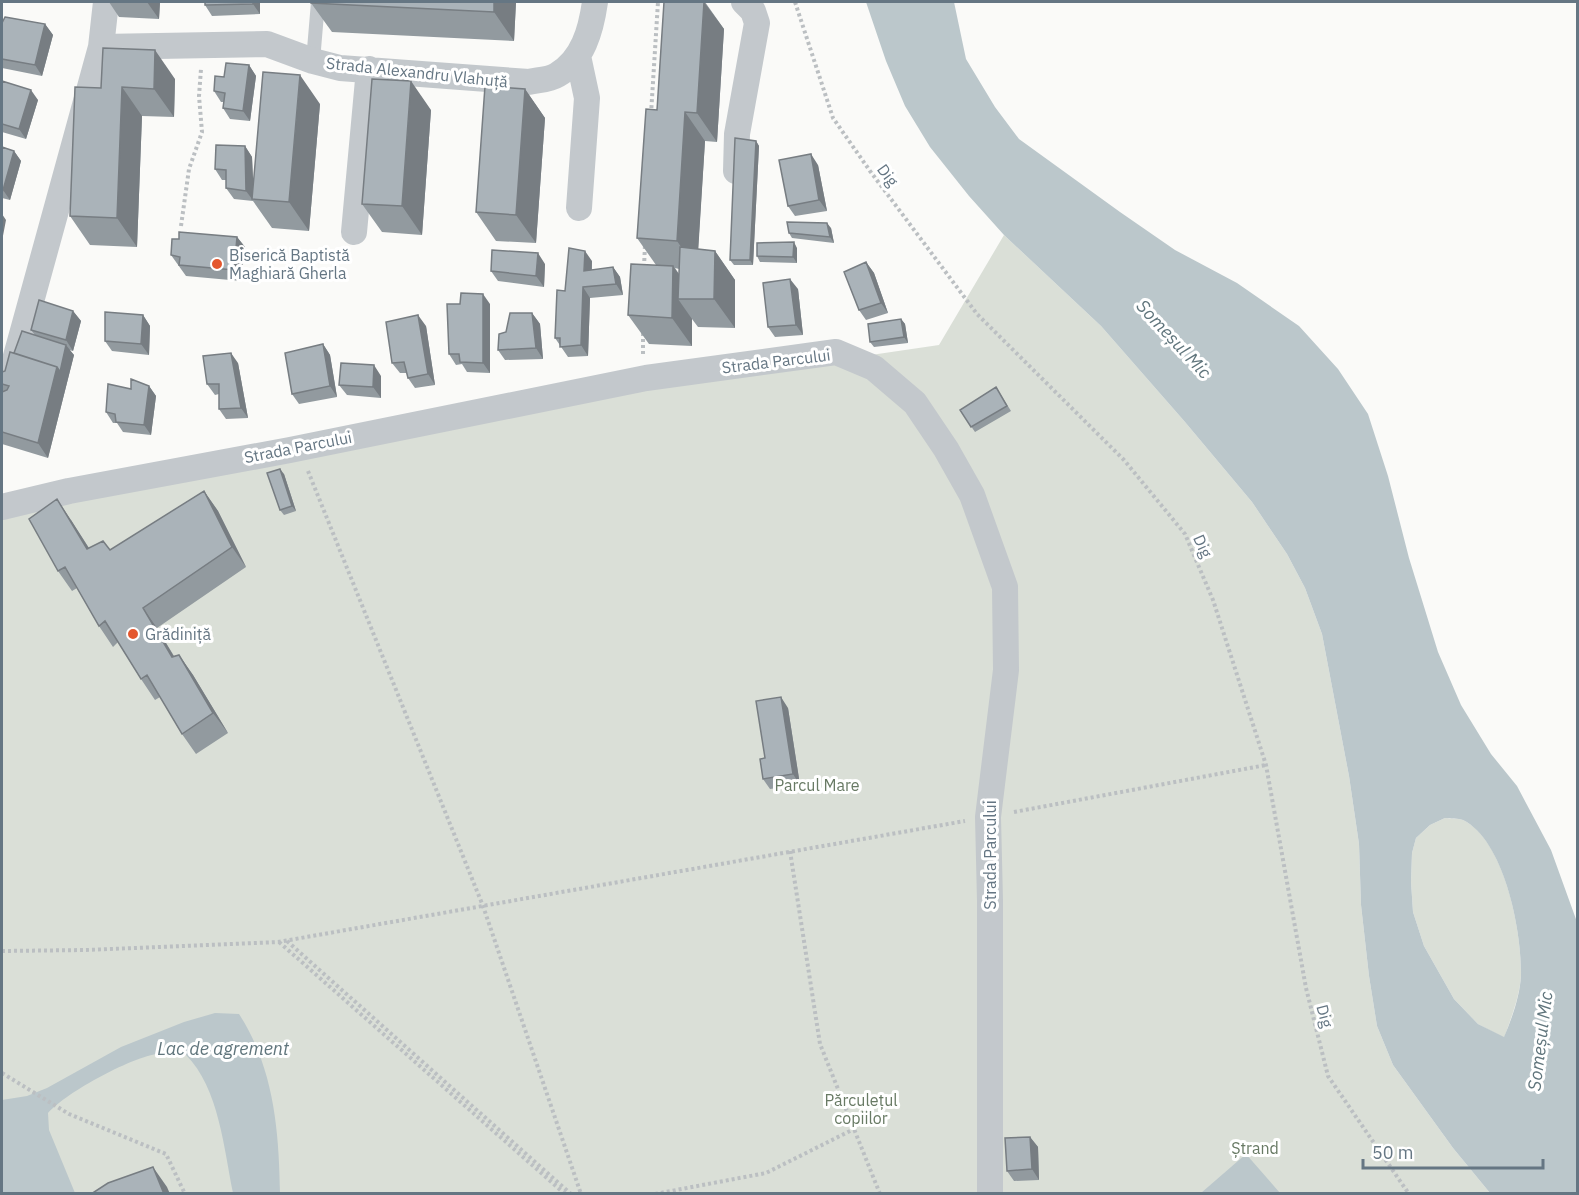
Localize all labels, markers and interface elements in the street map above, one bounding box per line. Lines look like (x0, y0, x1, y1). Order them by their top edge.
street label: Strada Alexandru Vlahuță (325, 53, 509, 93)
street label: Dig (873, 160, 903, 191)
place label: Biserică Baptistă Maghiară Gherla (229, 245, 350, 283)
marker: Biserică Baptistă Maghiară Gherla (210, 257, 224, 271)
water label: Someșul Mic (1131, 295, 1217, 384)
street label: Strada Parcului (721, 344, 831, 378)
street label: Strada Parcului (242, 427, 354, 467)
street label: Dig (1189, 531, 1217, 561)
place label: Grădiniță (145, 624, 211, 645)
marker: Grădiniță (126, 627, 140, 641)
park label: Parcul Mare (774, 775, 860, 795)
street label: Strada Parcului (980, 800, 1000, 910)
water label: Someșul Mic (1522, 990, 1558, 1092)
street label: Dig (1312, 1002, 1338, 1030)
water label: Lac de agrement (157, 1037, 290, 1060)
park label: Părculețul copiilor (824, 1090, 898, 1128)
scale bar (1363, 1132, 1543, 1170)
park label: Ștrand (1231, 1138, 1279, 1158)
text: 50 m (1372, 1141, 1414, 1164)

